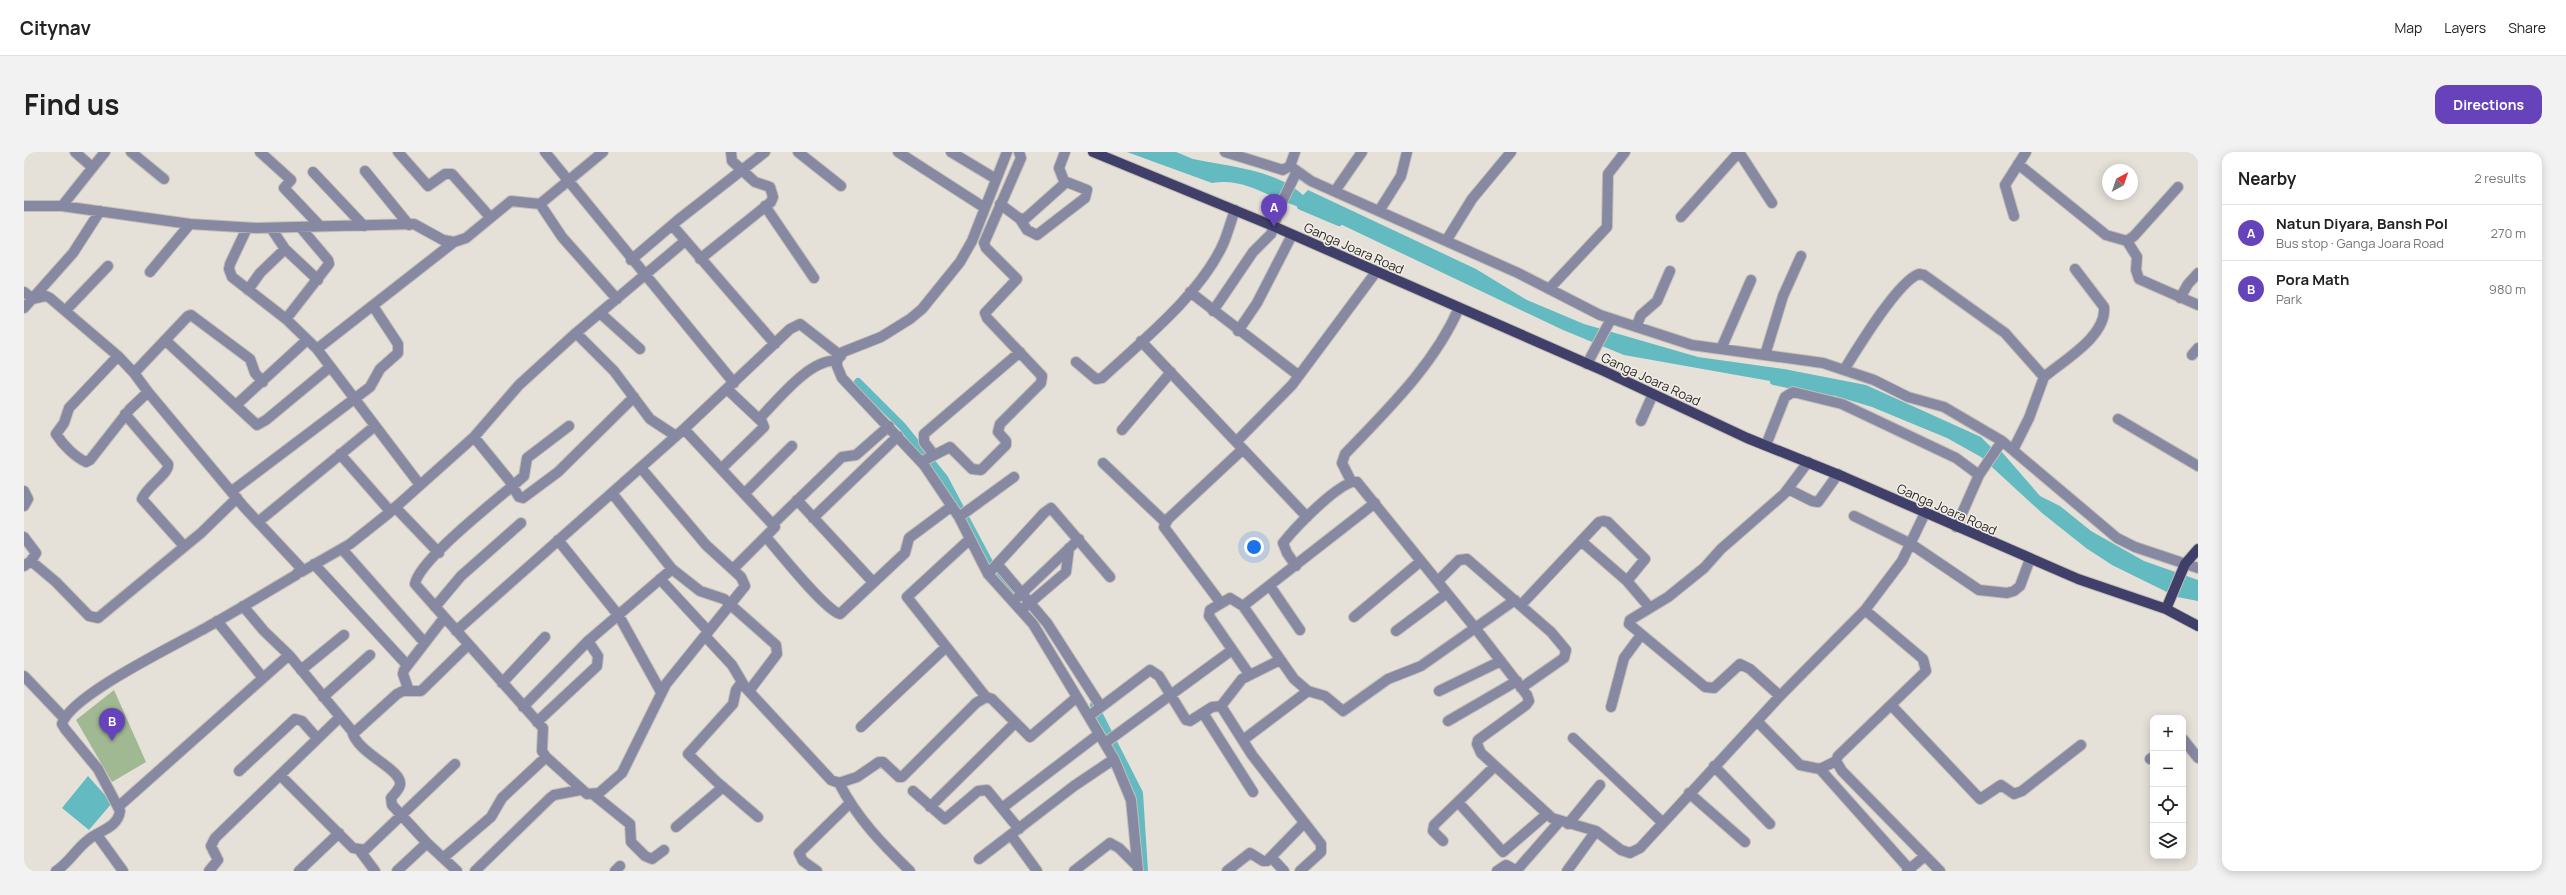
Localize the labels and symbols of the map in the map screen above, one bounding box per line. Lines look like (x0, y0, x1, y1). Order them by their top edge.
north arrow (2102, 164, 2138, 200)
pin: A (1261, 194, 1287, 227)
street label: Ganga Joara Road (1301, 218, 1407, 278)
street label: Ganga Joara Road (1598, 348, 1704, 410)
street label: Ganga Joara Road (1894, 479, 2000, 539)
your location (1244, 537, 1264, 557)
pin: B (99, 708, 125, 741)

